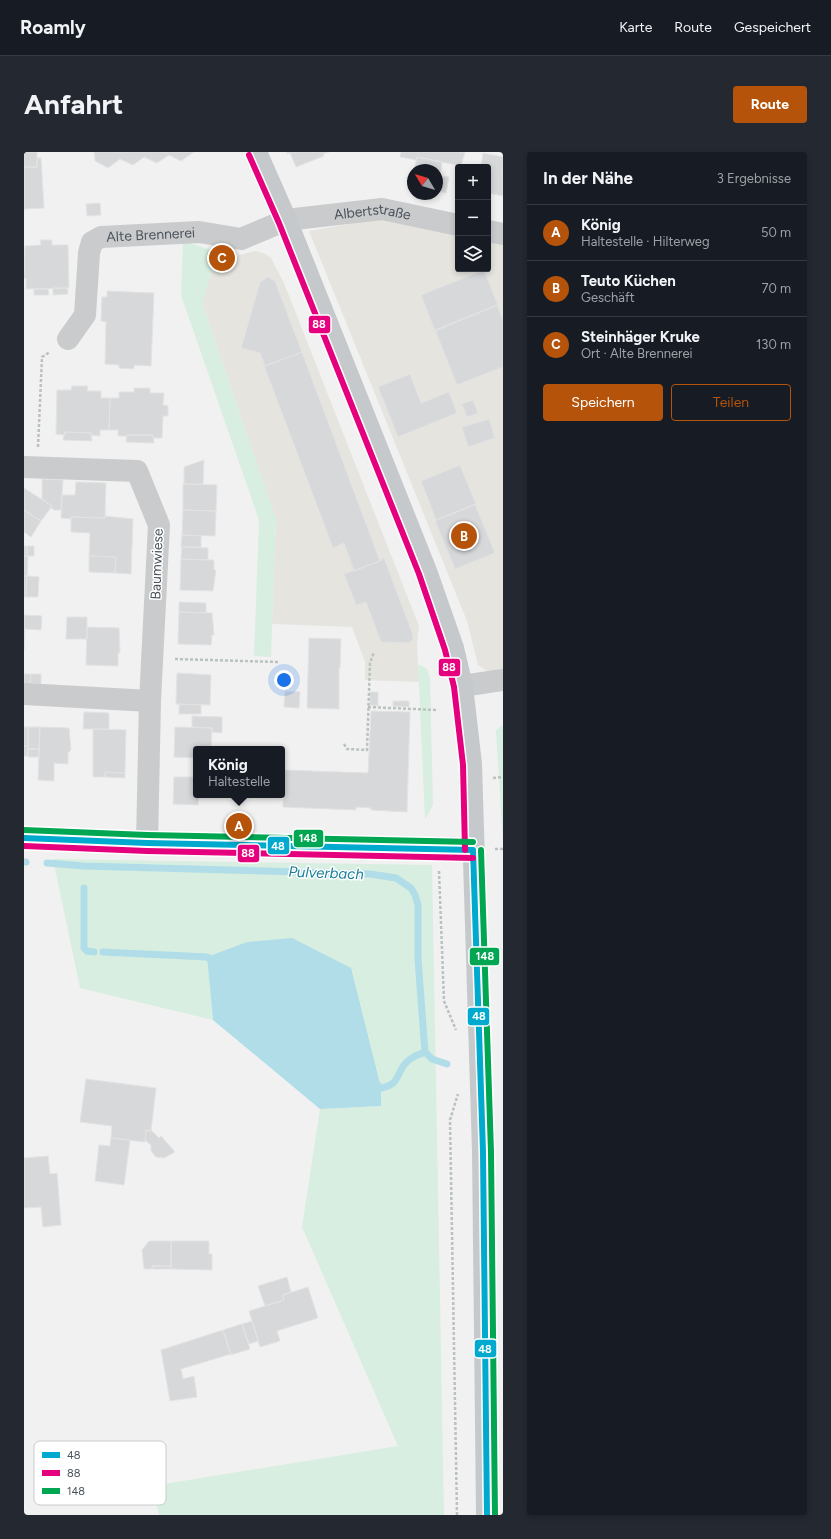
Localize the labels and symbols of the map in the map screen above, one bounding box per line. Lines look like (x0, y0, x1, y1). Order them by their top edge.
north arrow (407, 164, 443, 200)
street label: Albertstraße (333, 200, 413, 223)
street label: Alte Brennerei (106, 224, 195, 245)
pin: C (209, 243, 235, 273)
line badge: 88 (308, 315, 331, 334)
text: 88 (312, 318, 326, 331)
pin: B (451, 521, 477, 551)
street label: Baumwiese (147, 528, 167, 600)
line badge: 88 (438, 658, 461, 677)
text: 88 (442, 661, 456, 674)
your location (274, 670, 294, 690)
pin: A (226, 811, 252, 841)
line badge: 148 (293, 829, 324, 848)
text: 148 (299, 832, 317, 845)
line badge: 48 (267, 836, 290, 855)
text: 48 (271, 840, 285, 853)
line badge: 88 (237, 844, 260, 863)
text: 88 (241, 847, 255, 860)
water label: Pulverbach (288, 863, 364, 883)
line badge: 148 (469, 947, 500, 966)
text: 148 (476, 950, 494, 963)
line badge: 48 (467, 1007, 490, 1026)
text: 48 (472, 1010, 486, 1023)
line badge: 48 (474, 1339, 497, 1358)
text: 48 (478, 1343, 492, 1356)
legend (34, 1441, 166, 1505)
text: 48 (67, 1449, 81, 1462)
text: 88 (67, 1467, 81, 1480)
text: 148 (67, 1485, 85, 1498)

